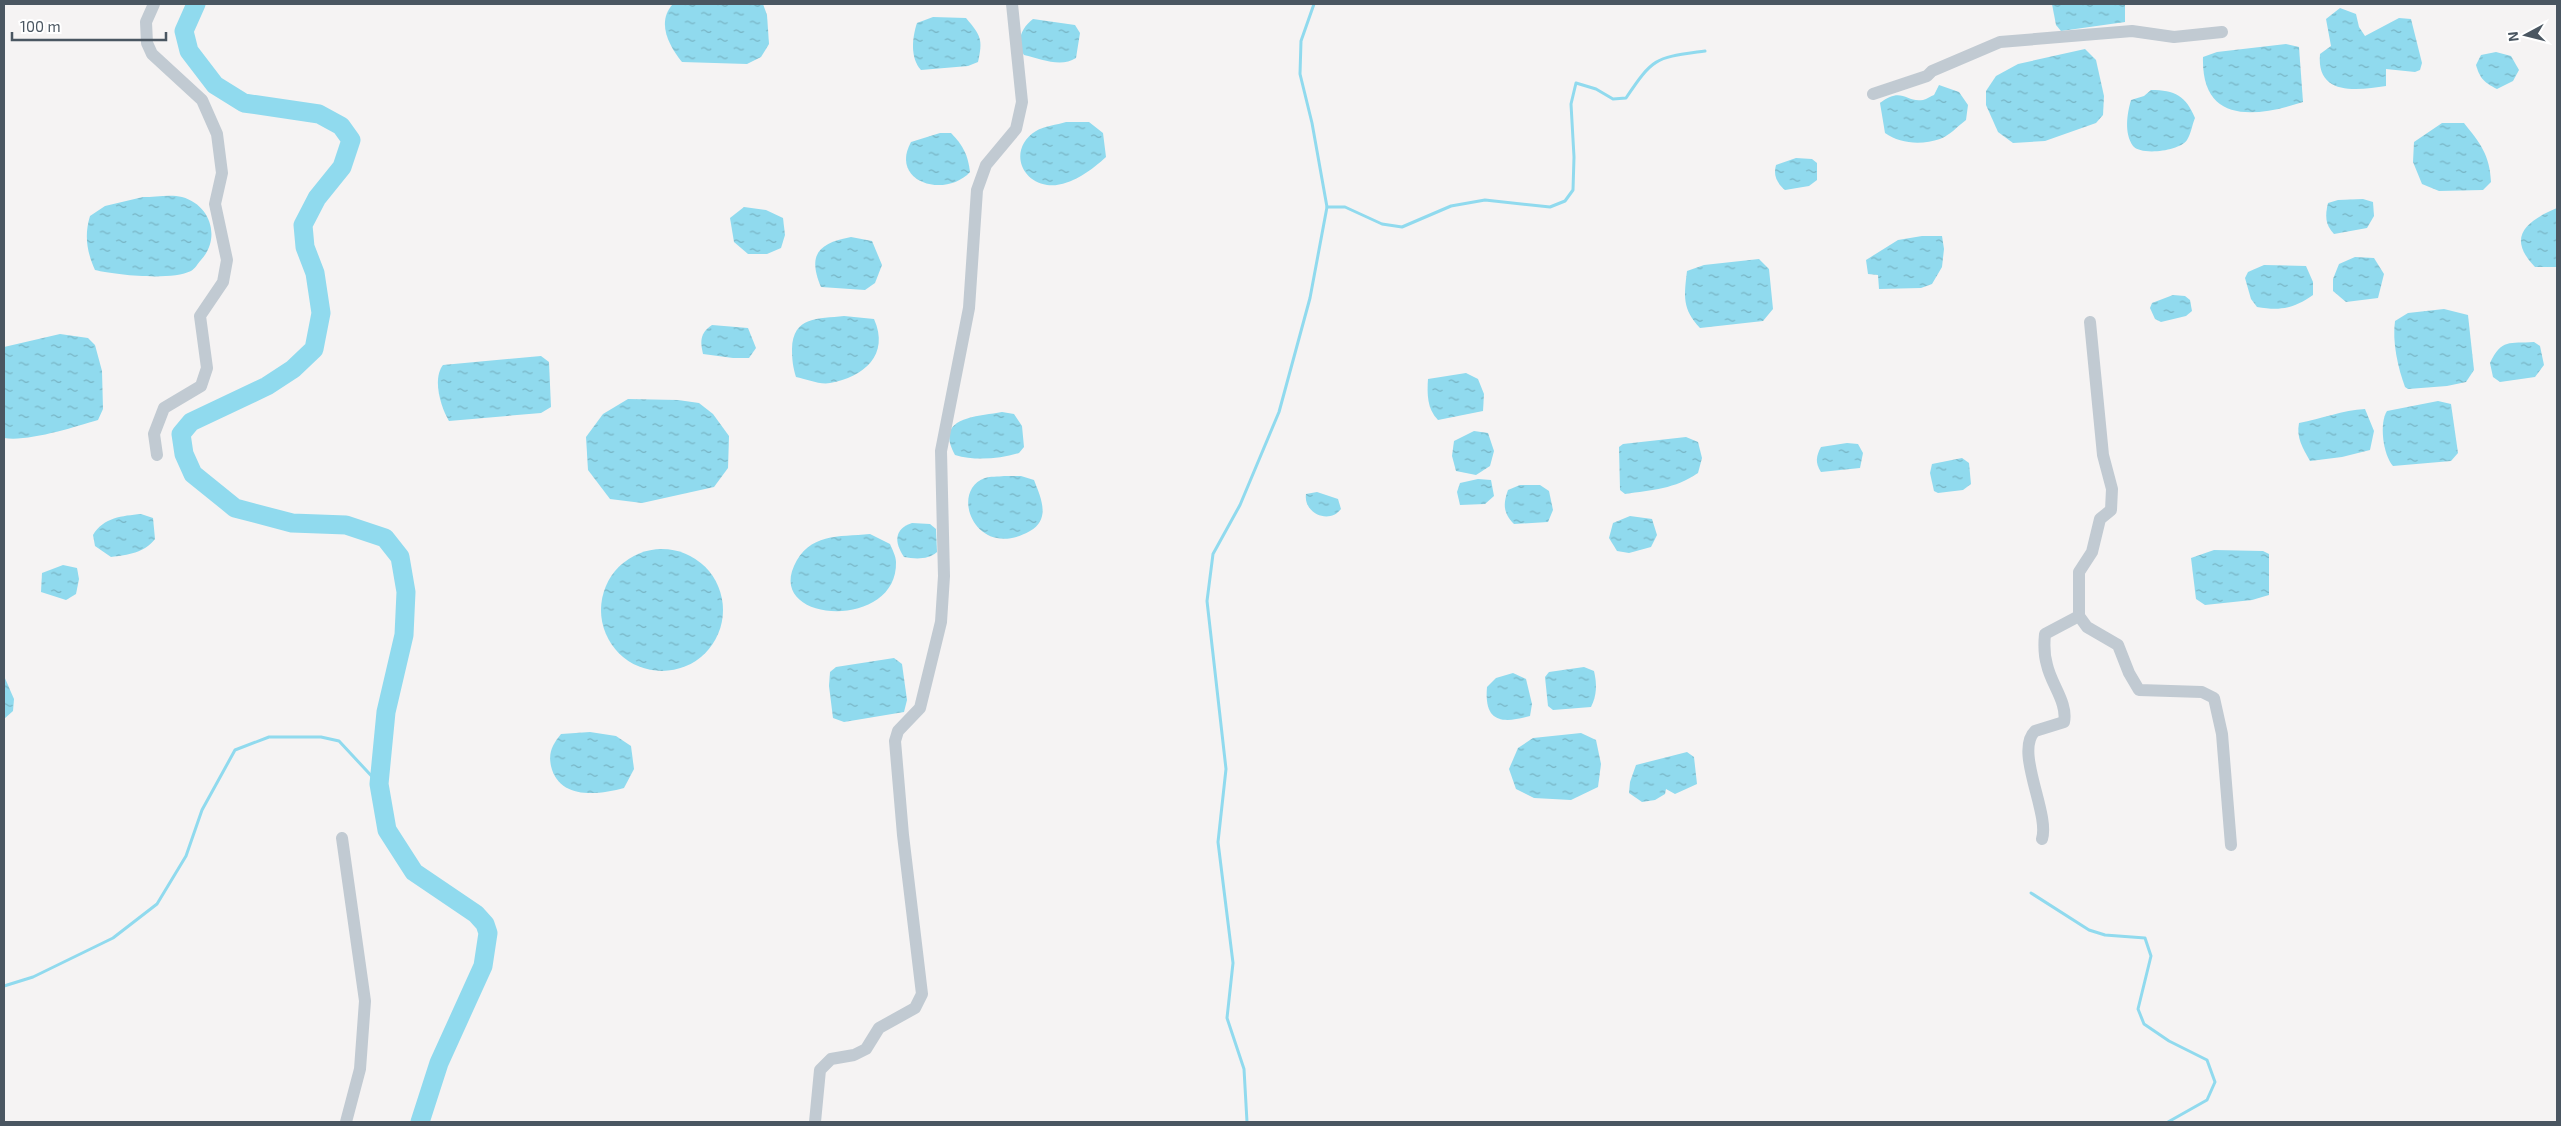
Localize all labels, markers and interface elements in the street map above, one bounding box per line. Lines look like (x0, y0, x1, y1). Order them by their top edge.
scale bar (12, 10, 166, 42)
north arrow (2501, 10, 2551, 60)
text: 100 m (20, 17, 61, 35)
text: N (2504, 31, 2522, 43)

